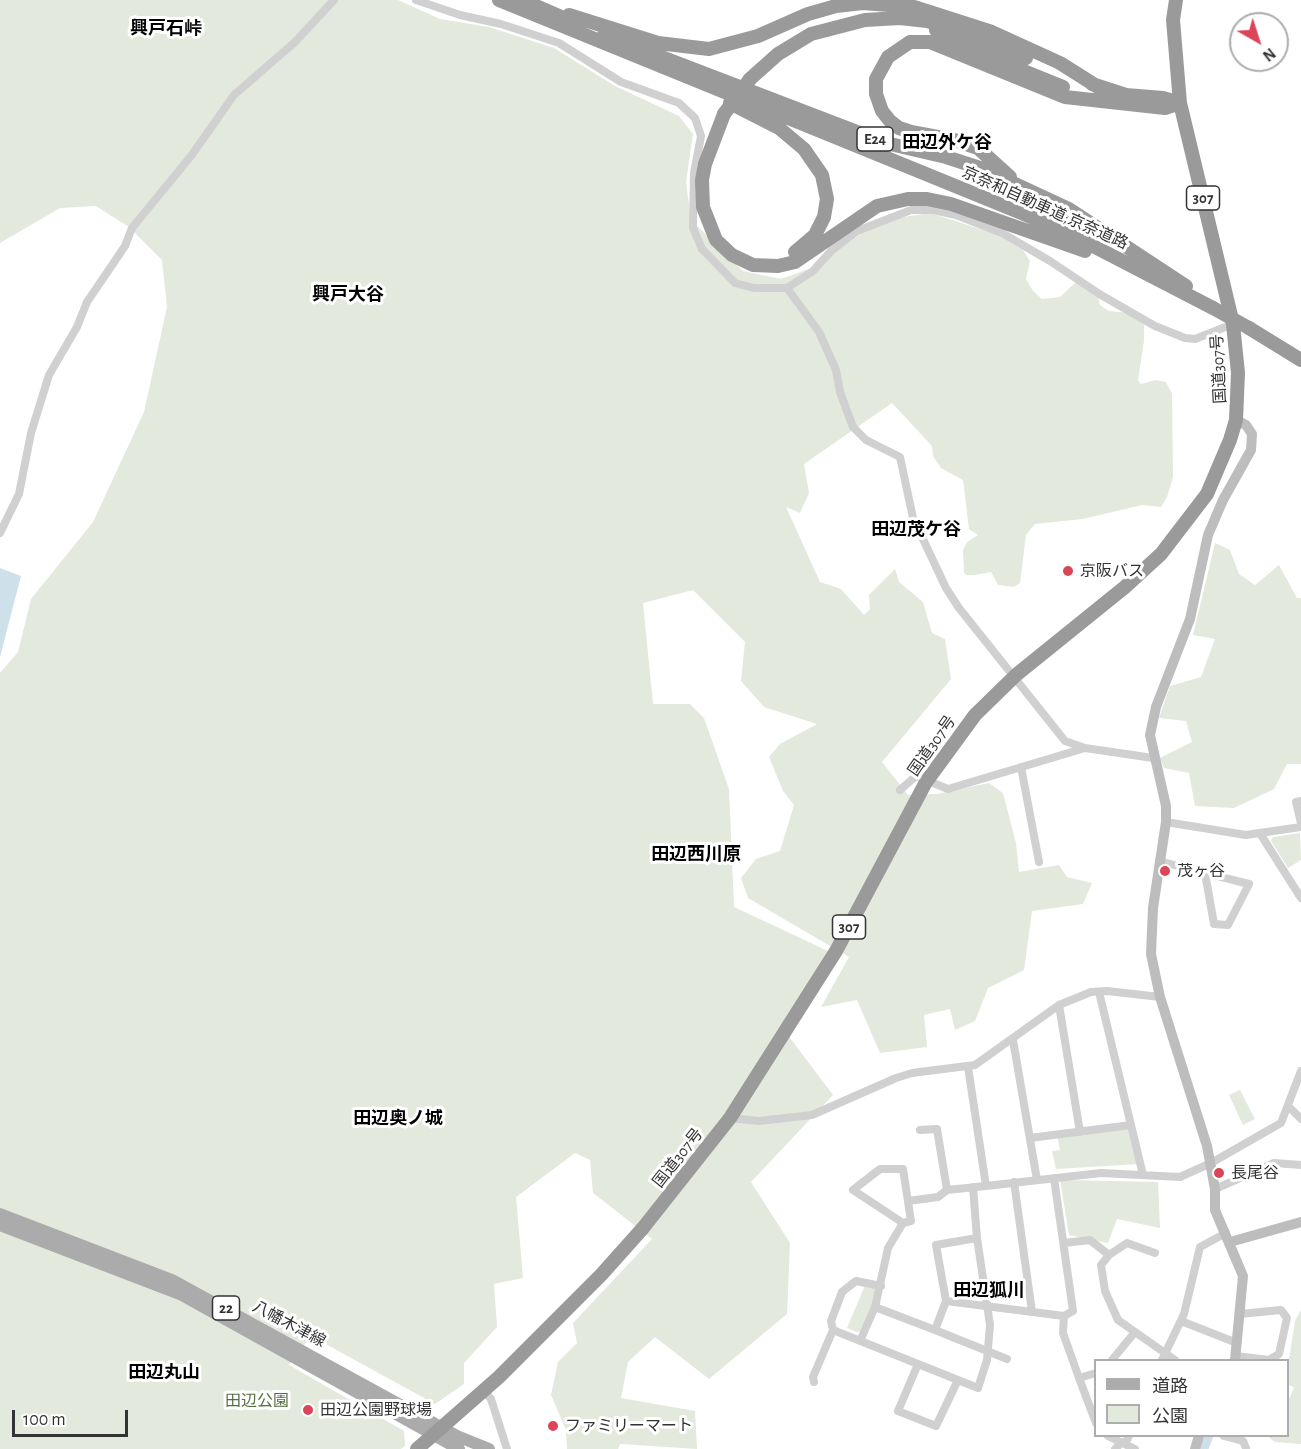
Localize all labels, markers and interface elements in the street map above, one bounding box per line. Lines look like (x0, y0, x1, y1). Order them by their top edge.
north arrow (1229, 12, 1289, 72)
district label: 興戸石峠 (130, 18, 202, 40)
text: N (1260, 45, 1278, 64)
road number: E24 (857, 127, 893, 151)
district label: 田辺外ケ谷 (902, 132, 992, 154)
street label: 京奈和自動車道;京奈道路 (959, 163, 1131, 253)
road number: 307 (1186, 186, 1220, 210)
district label: 興戸大谷 (312, 284, 384, 306)
street label: 国道307号 (1208, 334, 1230, 404)
district label: 田辺茂ケ谷 (871, 519, 961, 541)
place label: 京阪バス (1080, 561, 1144, 581)
marker: 京阪バス (1061, 564, 1075, 578)
street label: 国道307号 (904, 712, 960, 780)
district label: 田辺西川原 (651, 844, 741, 866)
place label: 茂ヶ谷 (1177, 861, 1225, 881)
marker: 茂ヶ谷 (1158, 864, 1172, 878)
road number: 307 (832, 915, 866, 939)
district label: 田辺奥ノ城 (353, 1108, 443, 1130)
street label: 国道307号 (649, 1125, 707, 1191)
place label: 長尾谷 (1231, 1163, 1279, 1183)
marker: 長尾谷 (1212, 1166, 1226, 1180)
district label: 田辺狐川 (953, 1280, 1025, 1302)
road number: 22 (212, 1296, 240, 1320)
street label: 八幡木津線 (249, 1297, 329, 1351)
legend (1094, 1359, 1289, 1437)
district label: 田辺丸山 (128, 1362, 200, 1384)
text: 道路 (1152, 1378, 1188, 1396)
park label: 田辺公園 (225, 1391, 289, 1411)
scale bar (15, 1398, 130, 1436)
place label: 田辺公園野球場 (320, 1400, 432, 1420)
marker: 田辺公園野球場 (301, 1403, 315, 1417)
text: 公園 (1152, 1408, 1188, 1426)
text: 100 m (23, 1411, 66, 1429)
place label: ファミリーマート (565, 1416, 693, 1436)
marker: ファミリーマート (546, 1419, 560, 1433)

